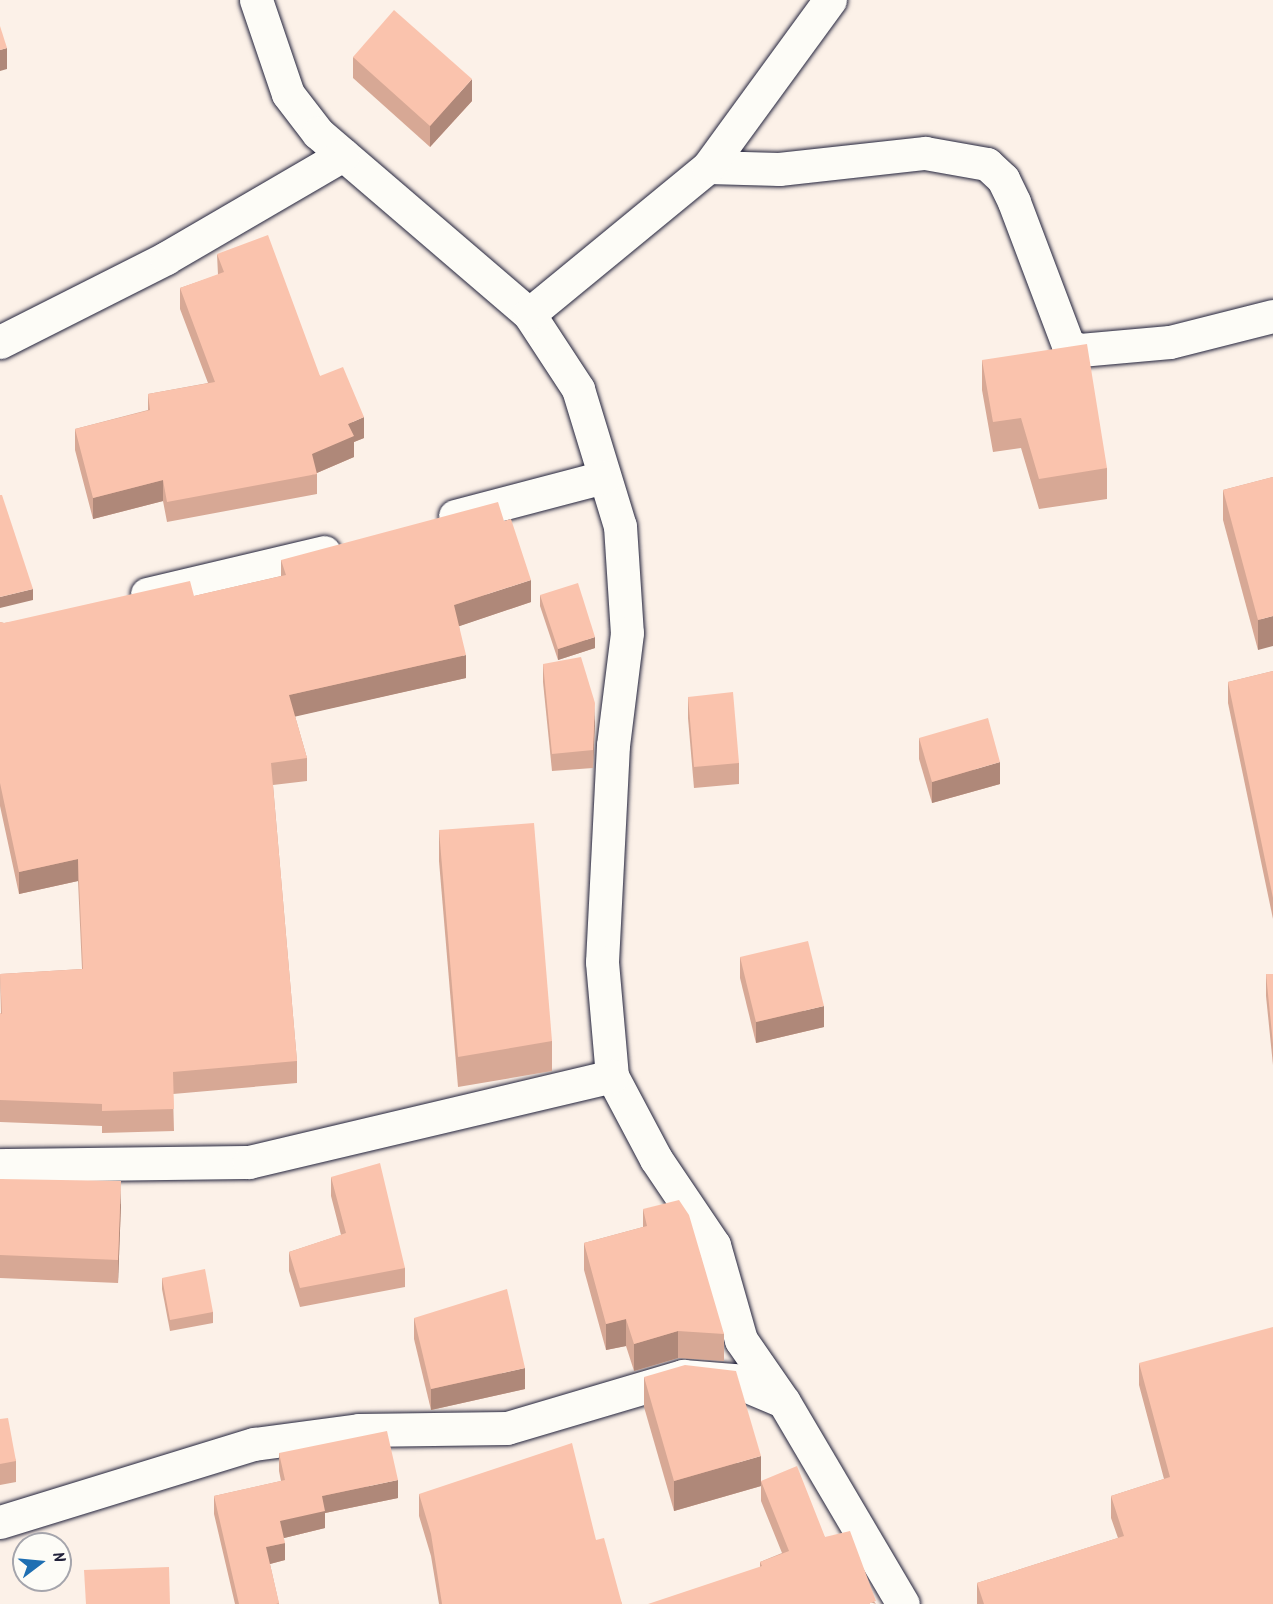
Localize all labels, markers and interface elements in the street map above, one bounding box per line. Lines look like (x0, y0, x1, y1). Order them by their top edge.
north arrow (12, 1532, 72, 1592)
text: N (44, 1549, 71, 1566)

